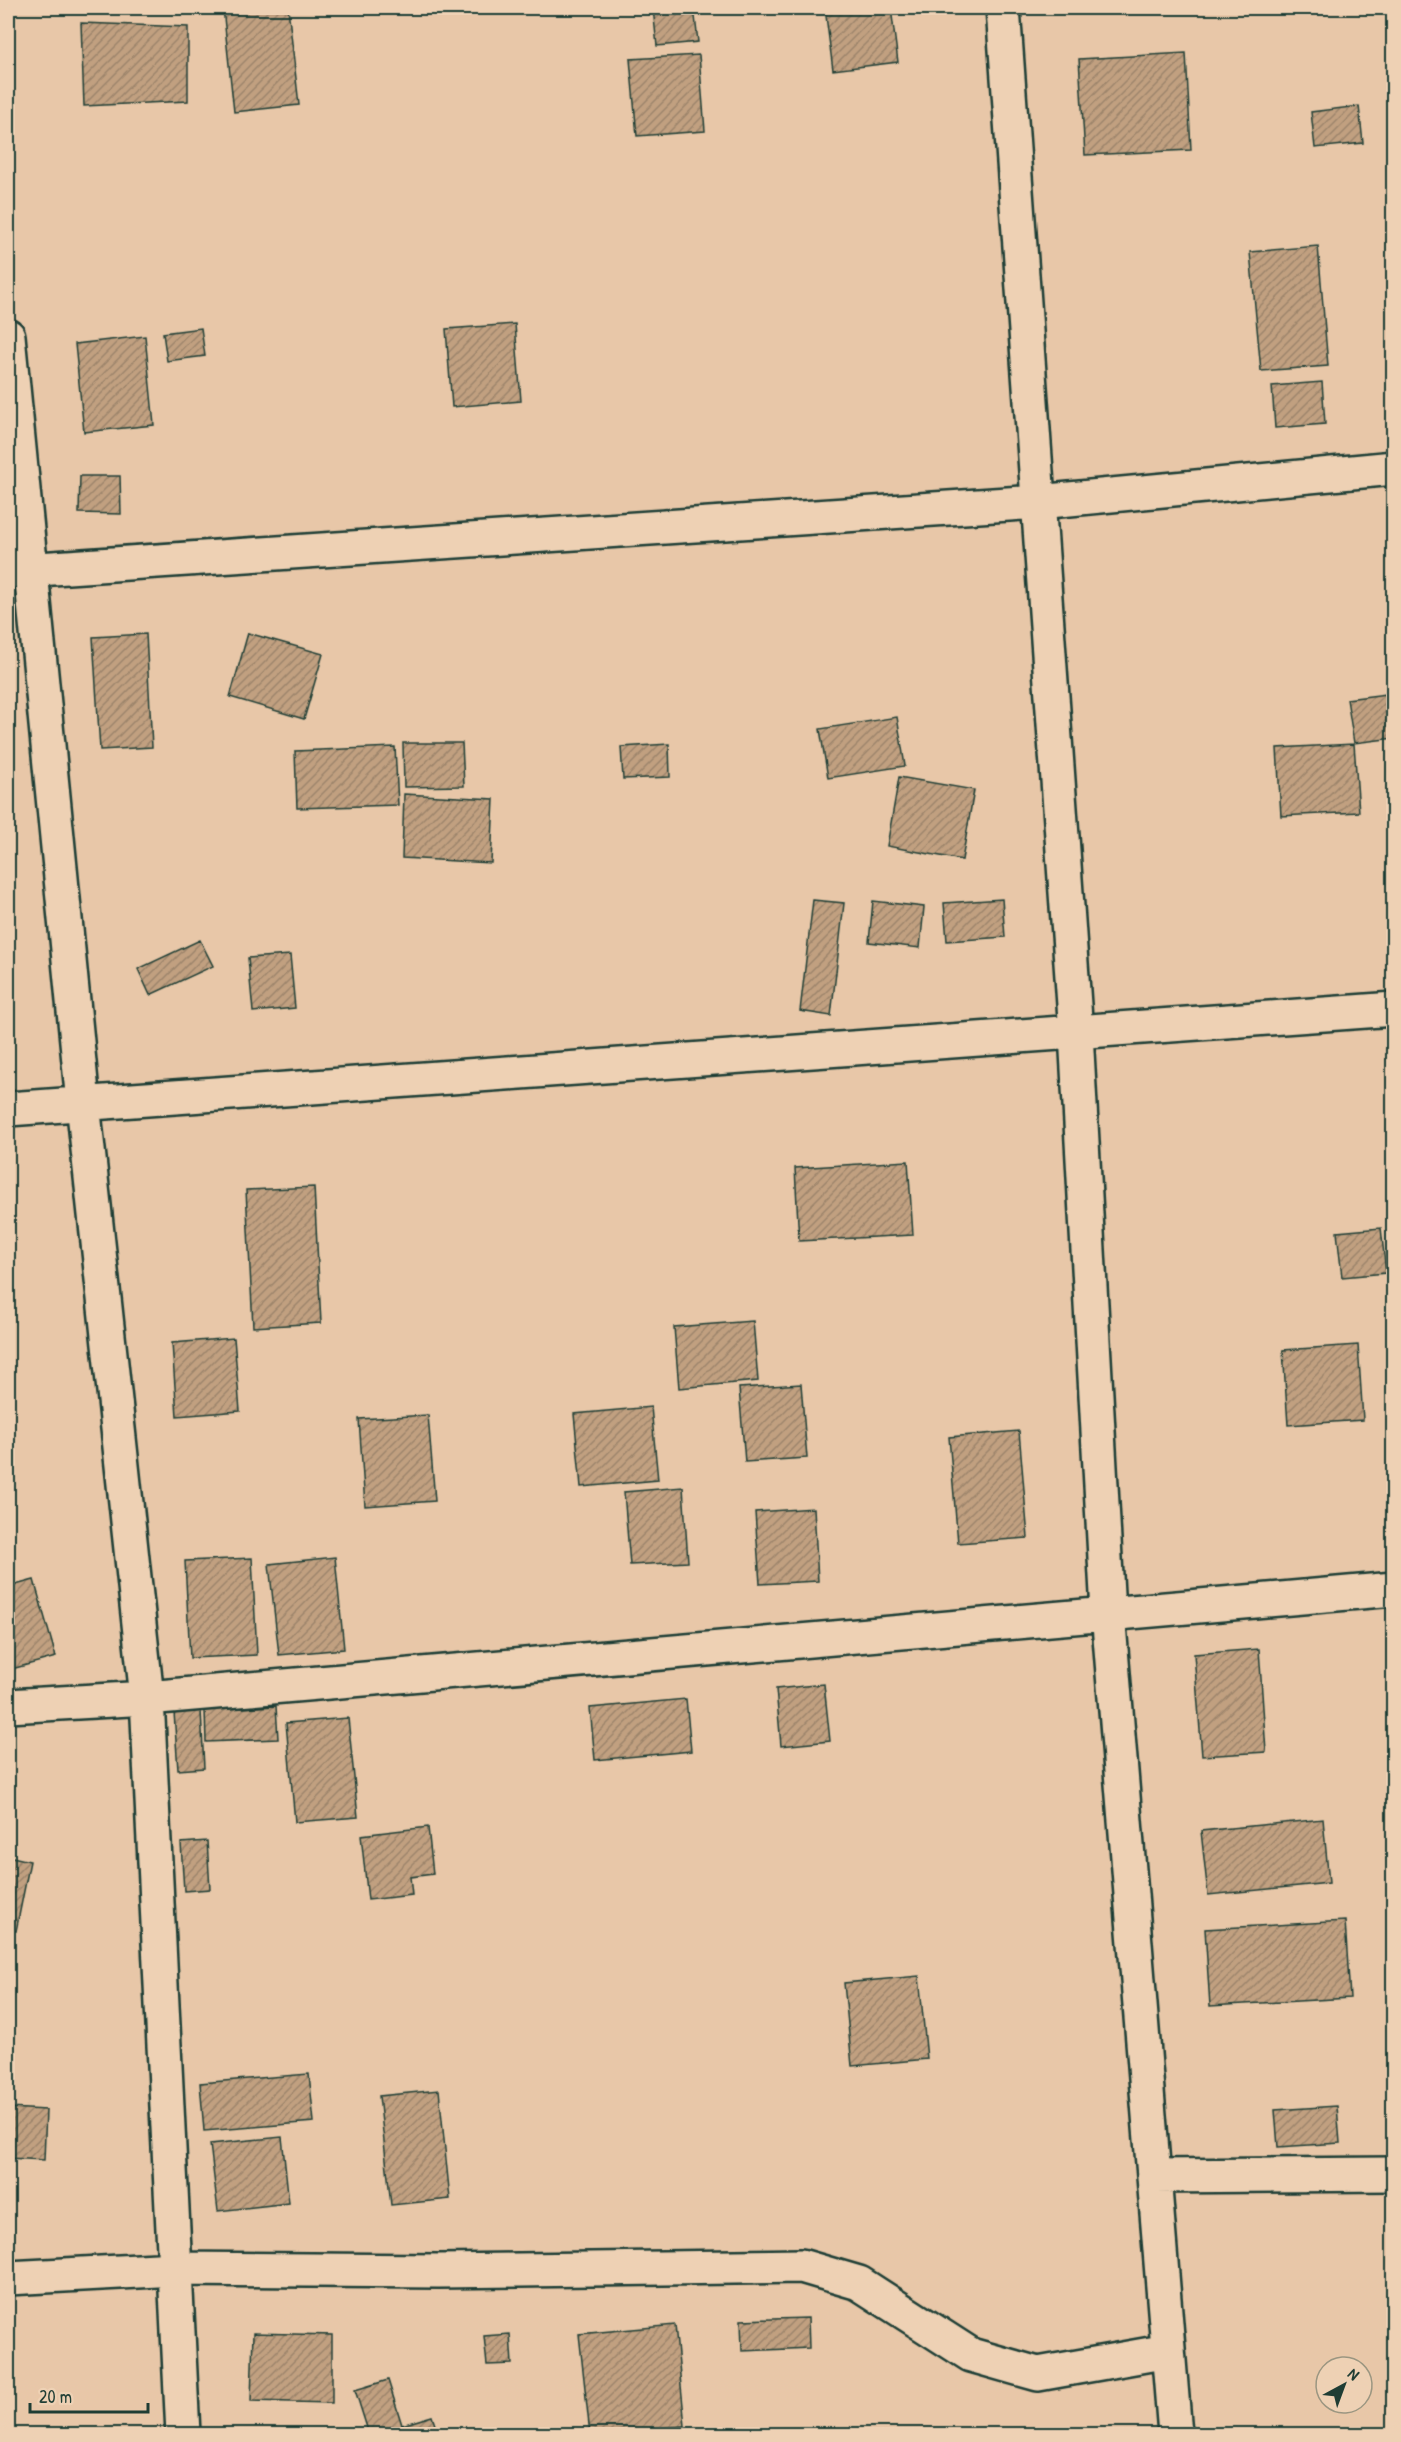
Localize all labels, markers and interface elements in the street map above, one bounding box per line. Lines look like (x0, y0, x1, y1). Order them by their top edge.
north arrow (1314, 2355, 1374, 2415)
text: N (1343, 2363, 1365, 2385)
scale bar (30, 2376, 148, 2414)
text: 20 m (39, 2384, 72, 2409)

